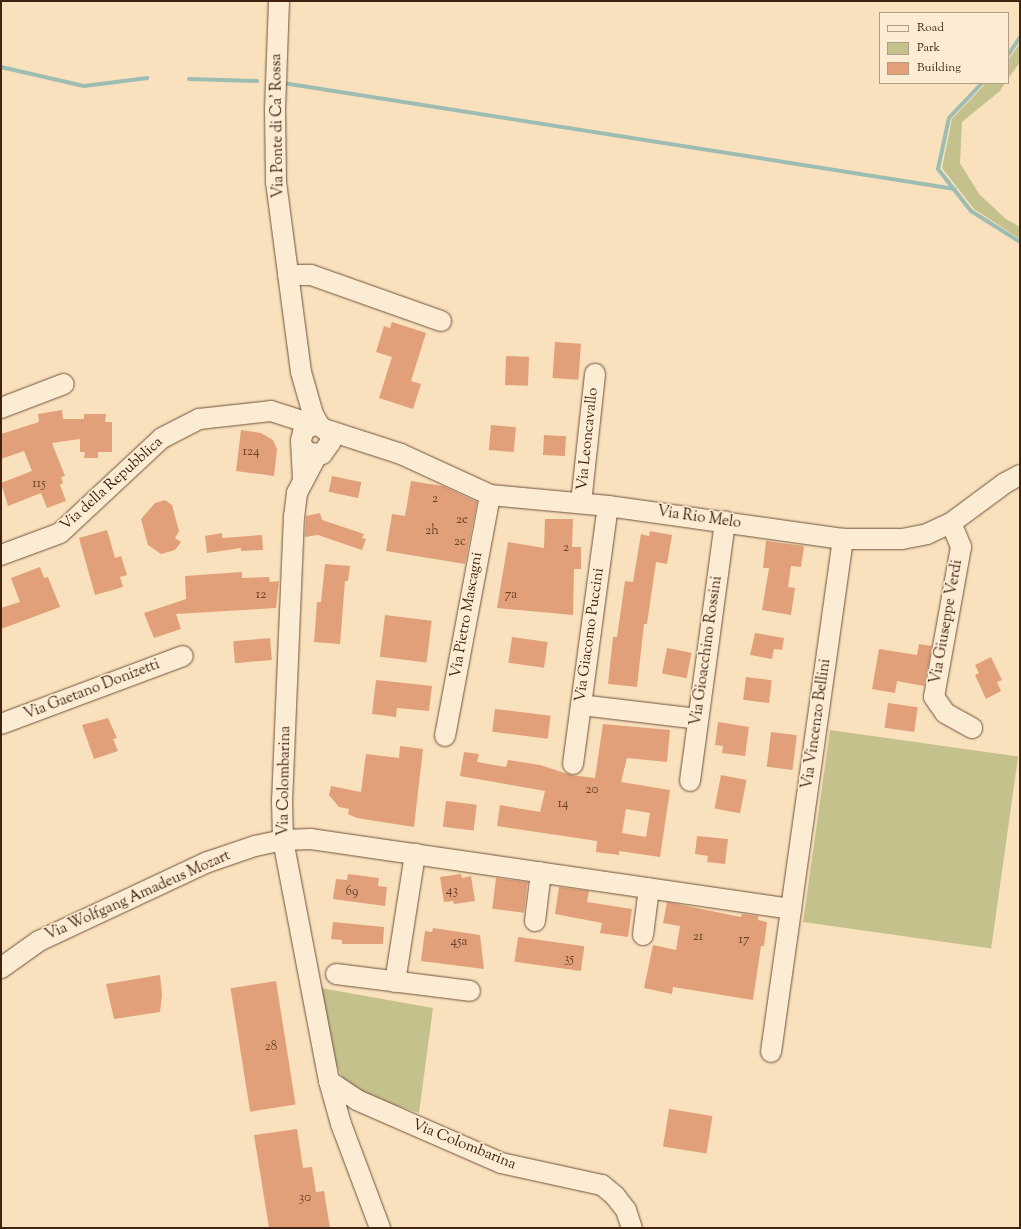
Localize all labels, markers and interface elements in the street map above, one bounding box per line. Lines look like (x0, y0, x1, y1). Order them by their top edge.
legend (879, 12, 1009, 84)
text: Road (917, 19, 944, 37)
text: Park (917, 39, 940, 57)
street label: Via Ponte di Ca' Rossa (268, 54, 288, 198)
text: Building (917, 59, 961, 77)
street label: Via Leoncavallo (574, 387, 602, 491)
street label: Via della Repubblica (57, 433, 167, 535)
house number: 124 (242, 444, 260, 460)
house number: 115 (32, 476, 46, 492)
house number: 2 (432, 491, 438, 507)
street label: Via Rio Melo (656, 503, 742, 533)
house number: 2e (456, 512, 468, 528)
house number: 2h (425, 523, 439, 539)
house number: 2c (454, 534, 466, 550)
house number: 2 (563, 540, 569, 556)
street label: Via Pietro Mascagni (447, 551, 487, 679)
street label: Via Giuseppe Verdi (927, 558, 967, 686)
street label: Via Giacomo Puccini (572, 567, 608, 703)
street label: Via Gioacchino Rossini (688, 575, 726, 727)
house number: 12 (256, 587, 266, 603)
house number: 7a (505, 587, 517, 603)
street label: Via Gaetano Donizetti (22, 656, 162, 724)
street label: Via Vincenzo Bellini (799, 658, 835, 790)
street label: Via Colombarina (275, 726, 295, 836)
house number: 20 (586, 782, 598, 798)
house number: 14 (558, 796, 568, 812)
street label: Via Wolfgang Amadeus Mozart (43, 847, 233, 945)
house number: 43 (446, 883, 458, 899)
house number: 69 (346, 884, 358, 900)
house number: 21 (693, 929, 703, 945)
house number: 17 (739, 932, 749, 948)
house number: 45a (451, 934, 467, 950)
house number: 35 (564, 951, 574, 967)
house number: 28 (265, 1039, 277, 1055)
street label: Via Colombarina (409, 1116, 519, 1174)
house number: 30 (299, 1190, 311, 1206)

